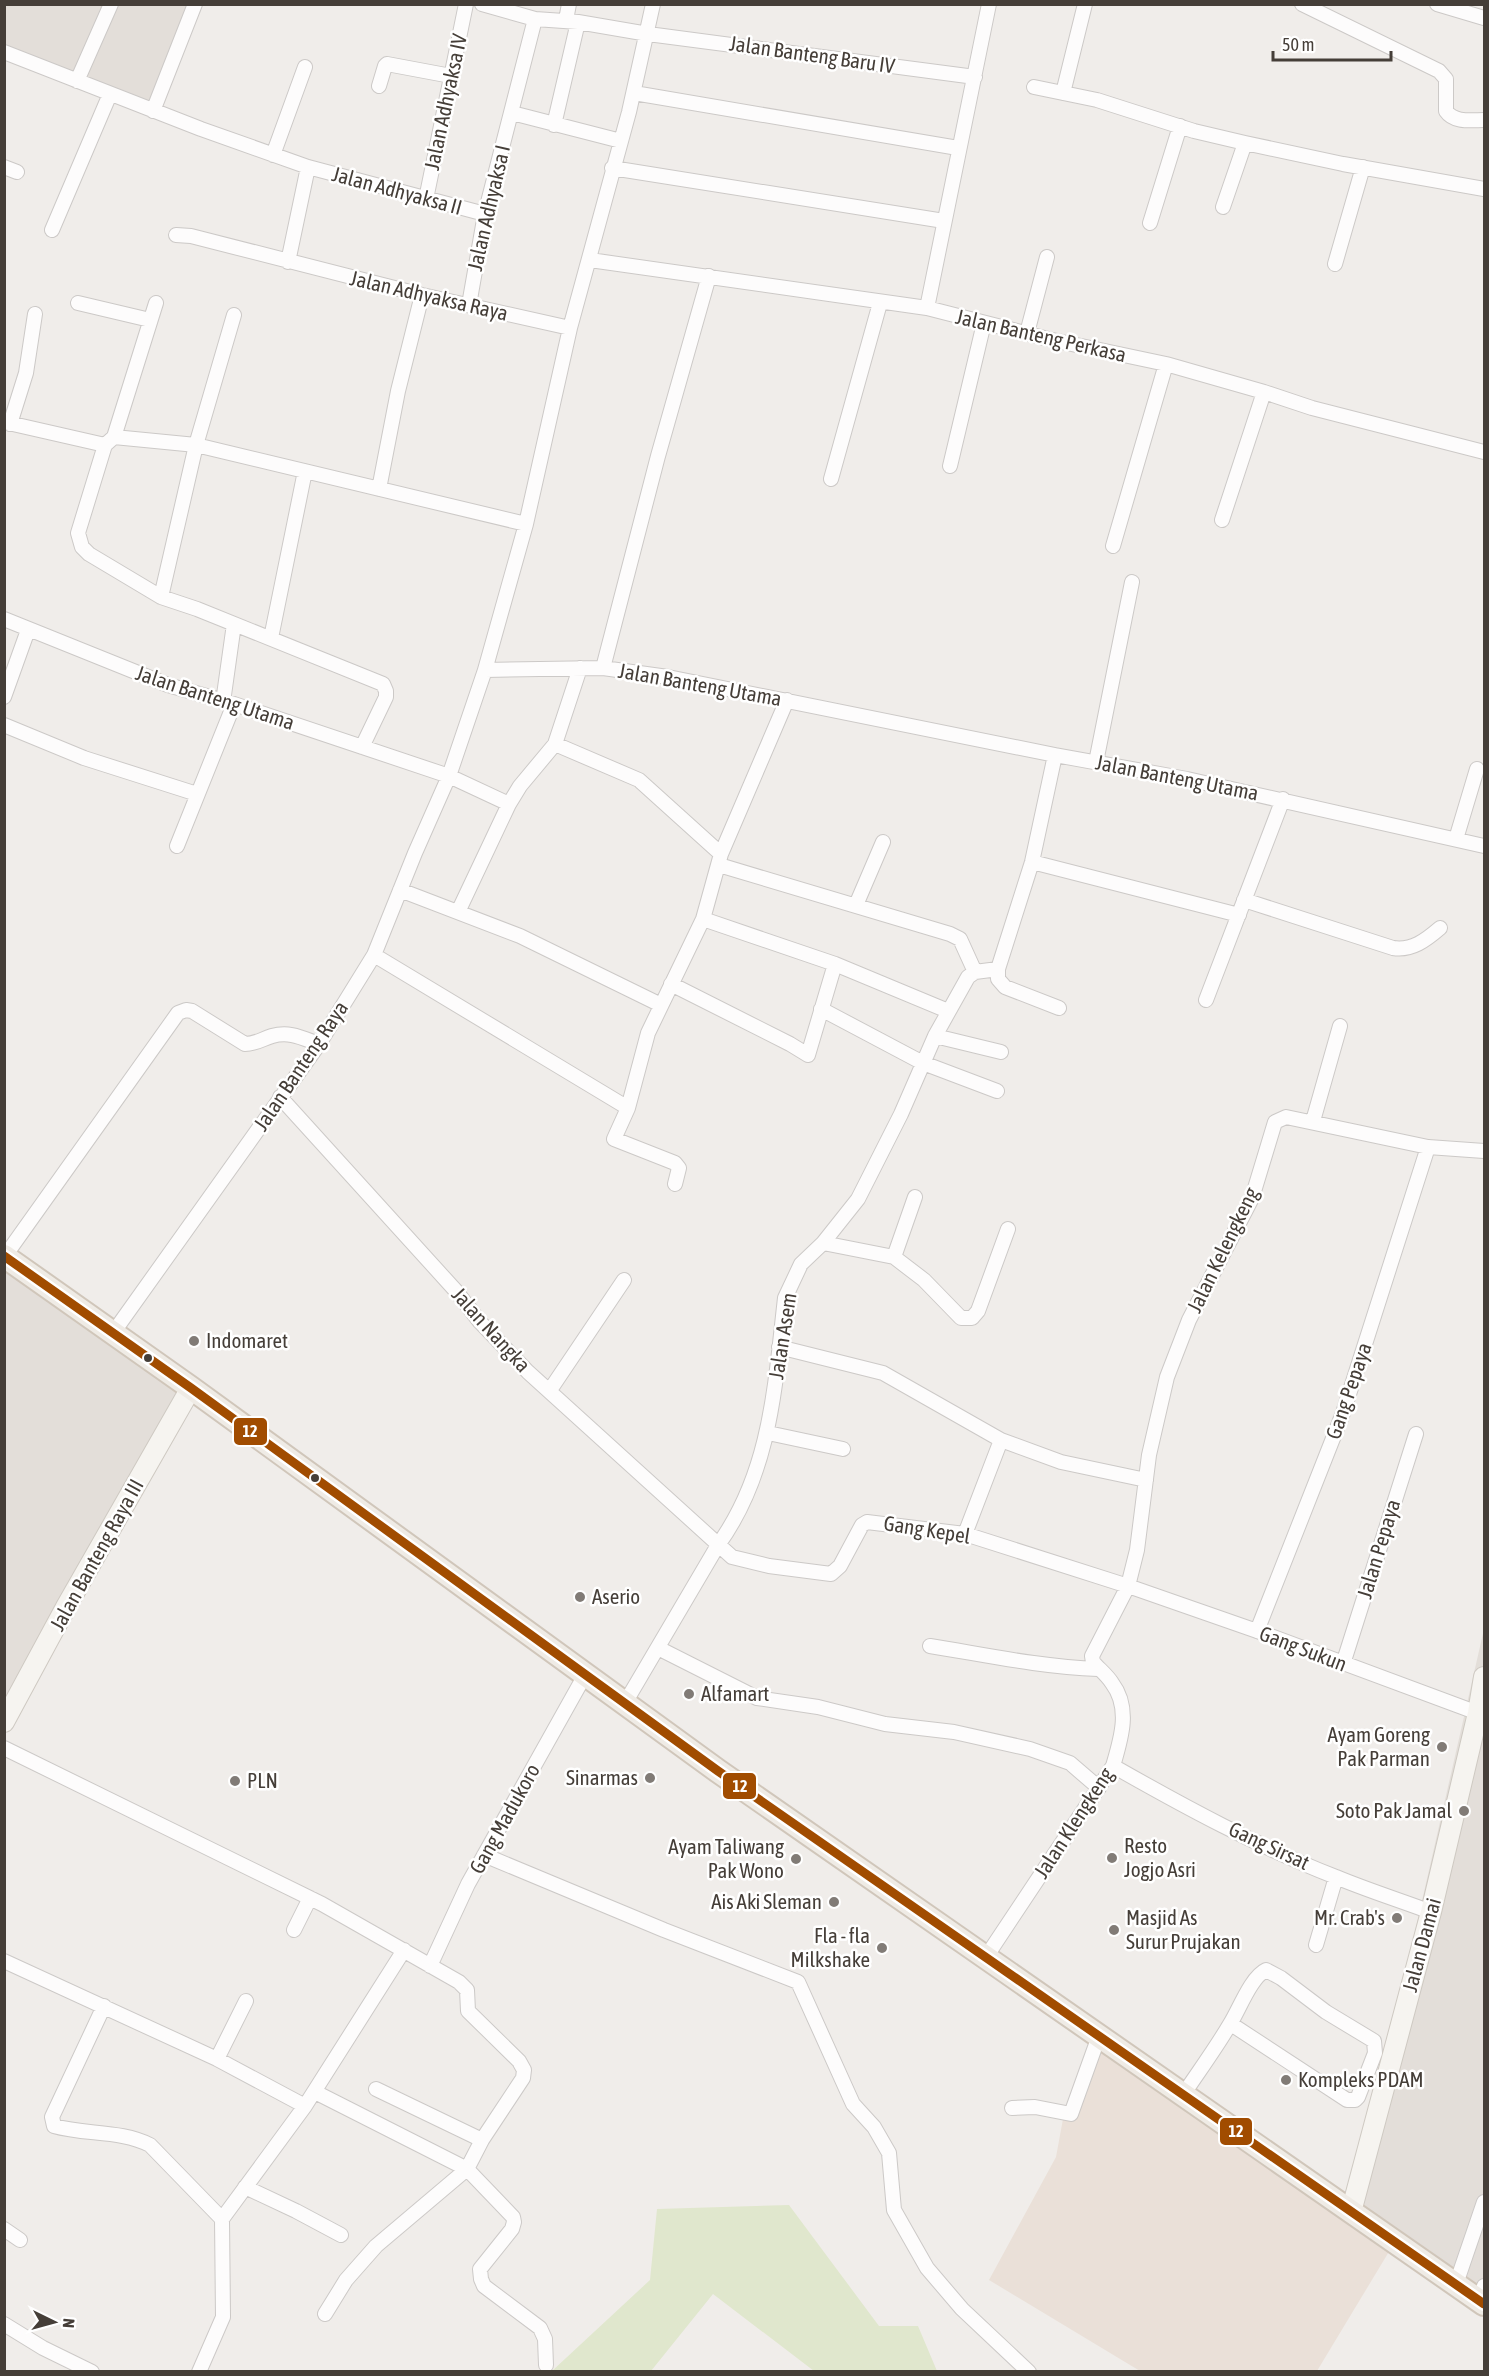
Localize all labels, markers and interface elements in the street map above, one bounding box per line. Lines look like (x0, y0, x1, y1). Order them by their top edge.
scale bar (1273, 24, 1392, 62)
street label: Jalan Adhyaksa IV (419, 31, 471, 172)
street label: Jalan Banteng Baru IV (728, 31, 897, 78)
text: 50 m (1282, 34, 1314, 55)
street label: Jalan Adhyaksa I (462, 143, 514, 273)
street label: Jalan Adhyaksa II (330, 161, 465, 219)
street label: Jalan Adhyaksa Raya (348, 265, 510, 325)
street label: Jalan Banteng Perkasa (954, 304, 1129, 366)
street label: Jalan Banteng Utama (617, 658, 784, 710)
street label: Jalan Banteng Utama (133, 660, 298, 734)
street label: Jalan Banteng Utama (1094, 749, 1261, 805)
street label: Jalan Banteng Raya (248, 996, 352, 1135)
street label: Jalan Kelengkeng (1182, 1183, 1263, 1316)
street label: Jalan Nangka (448, 1282, 536, 1376)
street label: Jalan Asem (763, 1291, 801, 1381)
place label: Indomaret (206, 1328, 288, 1352)
marker: Indomaret (187, 1334, 201, 1348)
street label: Gang Pepaya (1320, 1339, 1376, 1442)
unlabelled marker (142, 1352, 154, 1364)
line badge: 12 (233, 1417, 268, 1446)
text: 12 (242, 1422, 258, 1440)
unlabelled marker (309, 1472, 321, 1484)
street label: Jalan Banteng Raya III (45, 1474, 148, 1635)
street label: Jalan Pepaya (1352, 1496, 1404, 1601)
street label: Gang Kepel (882, 1510, 973, 1548)
place label: Aserio (592, 1584, 640, 1608)
marker: Aserio (573, 1590, 587, 1604)
street label: Gang Sukun (1256, 1620, 1350, 1676)
place label: Alfamart (701, 1681, 769, 1705)
marker: Alfamart (682, 1687, 696, 1701)
place label: Ayam Goreng Pak Parman (1328, 1722, 1430, 1770)
marker: Ayam Goreng Pak Parman (1435, 1740, 1449, 1754)
street label: Gang Madukoro (464, 1759, 544, 1878)
street label: Jalan Klengkeng (1029, 1763, 1118, 1882)
place label: Sinarmas (566, 1765, 638, 1789)
place label: PLN (247, 1768, 278, 1792)
marker: Sinarmas (643, 1771, 657, 1785)
line badge: 12 (722, 1772, 757, 1800)
marker: PLN (228, 1774, 242, 1788)
text: 12 (732, 1777, 748, 1795)
place label: Soto Pak Jamal (1336, 1798, 1452, 1822)
marker: Soto Pak Jamal (1457, 1804, 1471, 1818)
street label: Gang Sirsat (1225, 1816, 1313, 1874)
place label: Resto Jogjo Asri (1124, 1833, 1196, 1881)
place label: Ayam Taliwang Pak Wono (668, 1834, 784, 1882)
marker: Resto Jogjo Asri (1105, 1851, 1119, 1865)
marker: Ayam Taliwang Pak Wono (789, 1852, 803, 1866)
place label: Ais Aki Sleman (711, 1889, 822, 1913)
marker: Ais Aki Sleman (827, 1895, 841, 1909)
street label: Jalan Damai (1397, 1895, 1445, 1994)
place label: Masjid As Surur Prujakan (1126, 1905, 1241, 1953)
place label: Mr. Crab's (1314, 1905, 1385, 1929)
marker: Mr. Crab's (1390, 1911, 1404, 1925)
place label: Fla - fla Milkshake (791, 1923, 870, 1971)
marker: Masjid As Surur Prujakan (1107, 1923, 1121, 1937)
marker: Fla - fla Milkshake (875, 1941, 889, 1955)
place label: Kompleks PDAM (1298, 2067, 1424, 2091)
marker: Kompleks PDAM (1279, 2073, 1293, 2087)
line badge: 12 (1219, 2117, 1253, 2146)
text: 12 (1228, 2122, 1244, 2140)
north arrow (24, 2292, 84, 2352)
text: N (60, 2318, 78, 2329)

